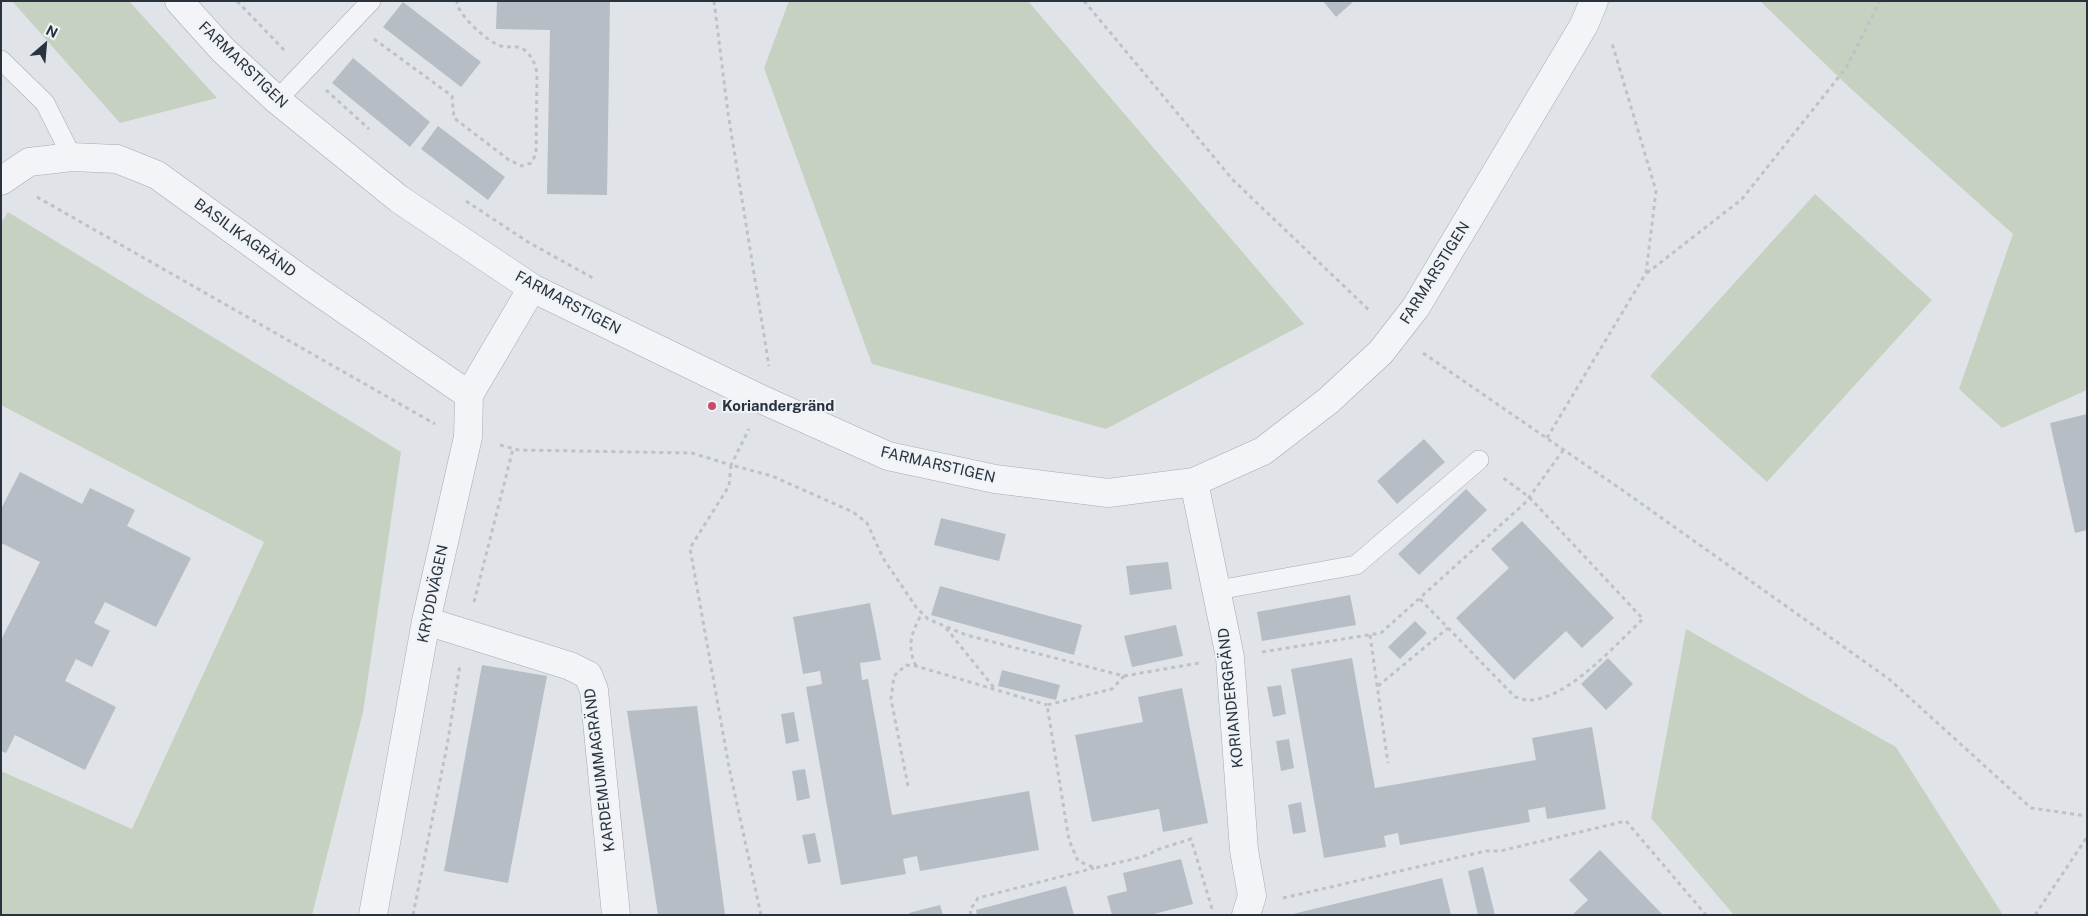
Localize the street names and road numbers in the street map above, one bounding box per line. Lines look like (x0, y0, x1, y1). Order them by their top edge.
street label: FARMARSTIGEN (195, 18, 291, 112)
street label: BASILIKAGRÄND (190, 195, 300, 281)
street label: FARMARSTIGEN (1396, 219, 1474, 327)
street label: FARMARSTIGEN (512, 268, 624, 338)
street label: FARMARSTIGEN (879, 443, 997, 487)
street label: KRYDDVÄGEN (414, 543, 452, 645)
street label: KORIANDERGRÄND (1215, 627, 1247, 769)
street label: KARDEMUMMAGRÄND (581, 687, 619, 853)

